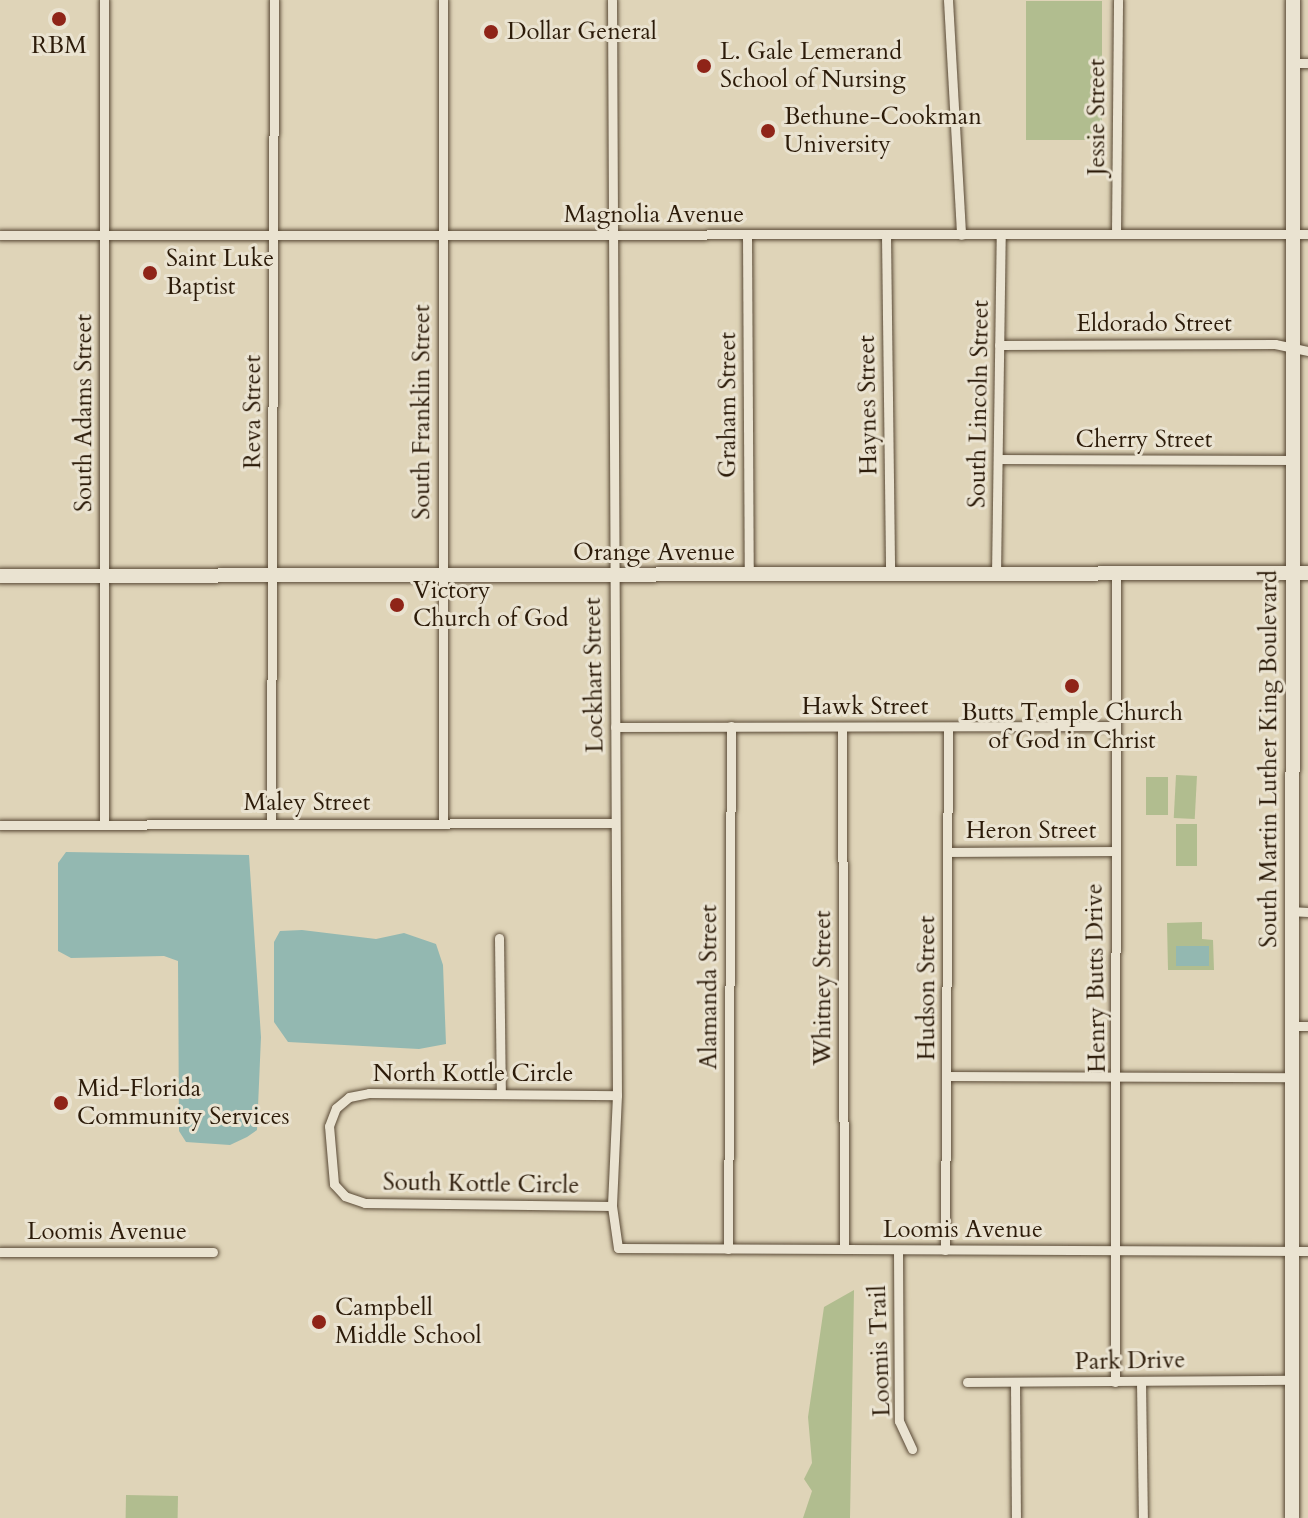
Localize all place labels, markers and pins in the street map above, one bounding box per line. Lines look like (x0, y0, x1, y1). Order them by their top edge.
marker: RBM (50, 10, 68, 28)
place label: Dollar General (507, 18, 657, 46)
marker: Dollar General (482, 23, 500, 41)
place label: RBM (31, 32, 87, 60)
place label: L. Gale Lemerand School of Nursing (720, 38, 906, 94)
marker: L. Gale Lemerand School of Nursing (695, 57, 713, 75)
place label: Bethune-Cookman University (784, 103, 982, 159)
marker: Bethune-Cookman University (759, 122, 777, 140)
place label: Saint Luke Baptist (166, 245, 274, 301)
marker: Saint Luke Baptist (141, 264, 159, 282)
place label: Victory Church of God (413, 577, 568, 633)
marker: Victory Church of God (388, 596, 406, 614)
marker: Butts Temple Church of God in Christ (1063, 677, 1081, 695)
place label: Butts Temple Church of God in Christ (961, 699, 1183, 755)
place label: Mid-Florida Community Services (77, 1075, 290, 1131)
marker: Mid-Florida Community Services (52, 1094, 70, 1112)
place label: Campbell Middle School (335, 1294, 482, 1350)
marker: Campbell Middle School (310, 1313, 328, 1331)

